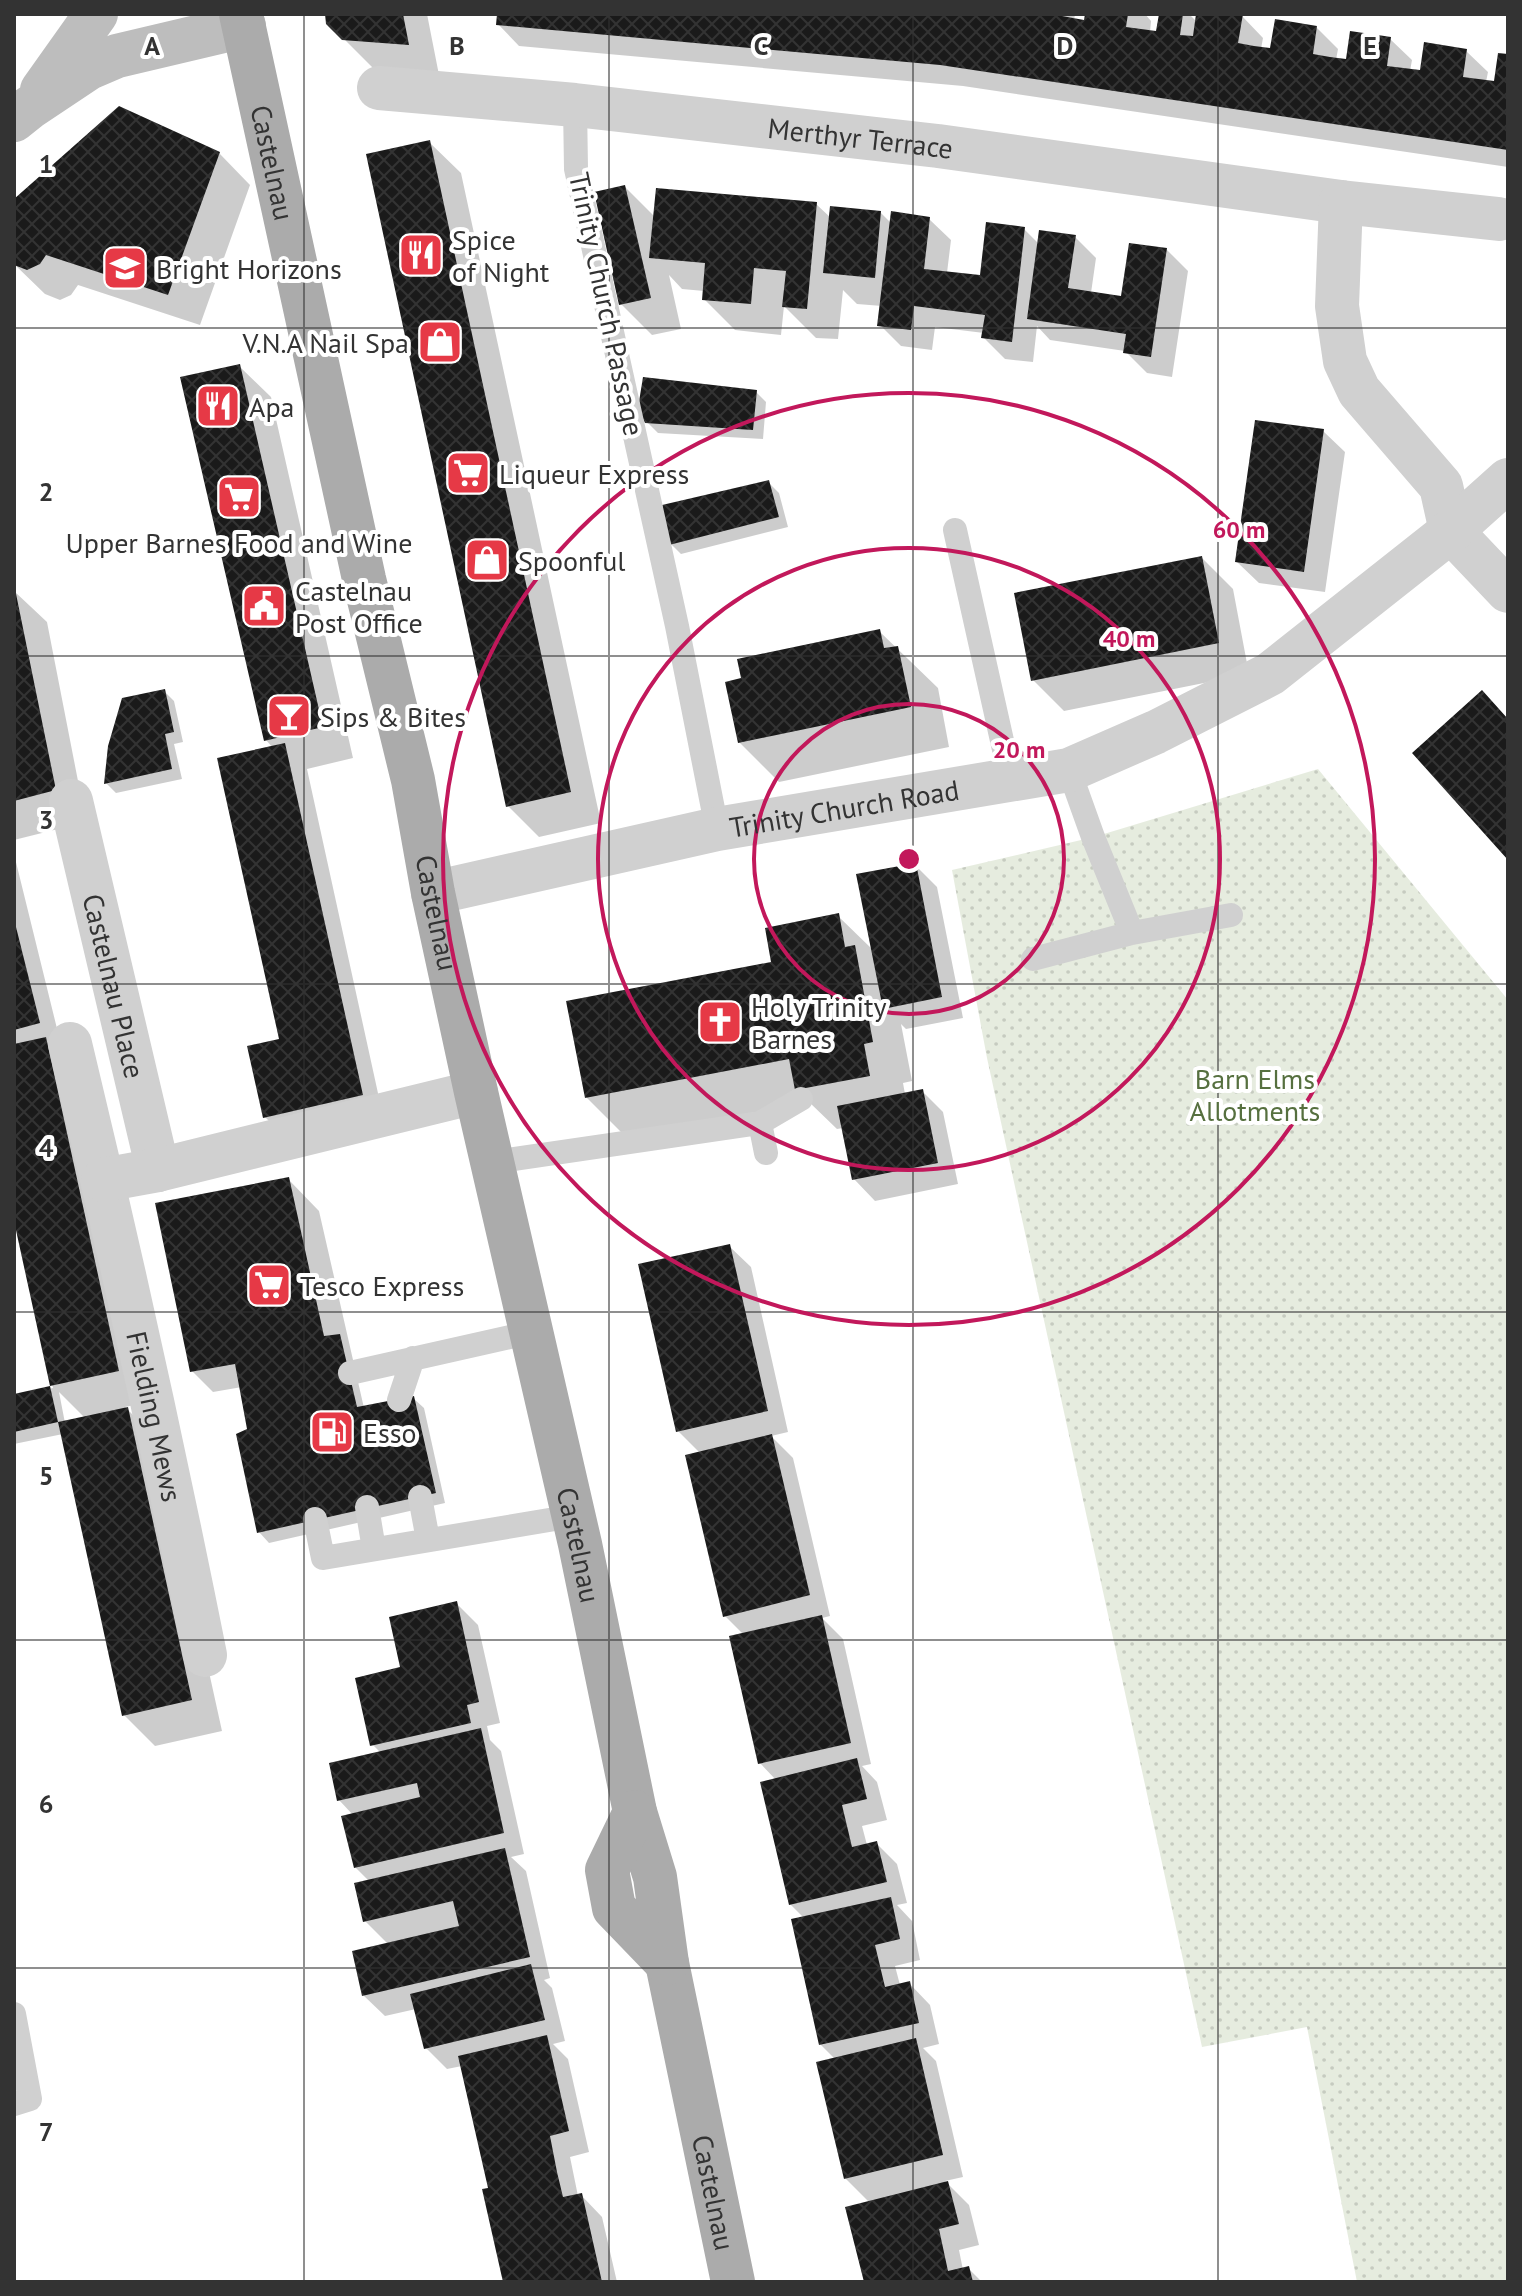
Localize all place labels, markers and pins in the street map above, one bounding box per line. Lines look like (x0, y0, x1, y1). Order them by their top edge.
place label: Spice of Night (452, 221, 550, 290)
restaurant icon: Spice of Night (397, 231, 445, 279)
school or university icon: Bright Horizons (101, 244, 149, 292)
place label: Bright Horizons (156, 250, 342, 287)
shop icon: V.N.A Nail Spa (416, 318, 464, 366)
place label: V.N.A Nail Spa (241, 324, 409, 361)
restaurant icon: Apa (194, 382, 242, 430)
place label: Apa (249, 388, 294, 425)
supermarket icon: Liqueur Express (444, 449, 492, 497)
place label: Liqueur Express (499, 455, 689, 492)
supermarket icon: Upper Barnes Food and Wine (215, 473, 263, 521)
place label: Upper Barnes Food and Wine (66, 524, 412, 561)
shop icon: Spoonful (463, 536, 511, 584)
place label: Spoonful (518, 542, 626, 579)
place label: Castelnau Post Office (295, 572, 423, 641)
public building icon: Castelnau Post Office (240, 582, 288, 630)
bar icon: Sips & Bites (265, 692, 313, 740)
place label: Sips & Bites (320, 698, 466, 735)
centre of rings (895, 845, 923, 873)
place label: Holy Trinity Barnes (751, 988, 887, 1057)
church icon: Holy Trinity Barnes (696, 998, 744, 1046)
supermarket icon: Tesco Express (245, 1261, 293, 1309)
place label: Tesco Express (300, 1267, 464, 1304)
fuel station icon: Esso (308, 1408, 356, 1456)
place label: Esso (363, 1414, 417, 1451)

